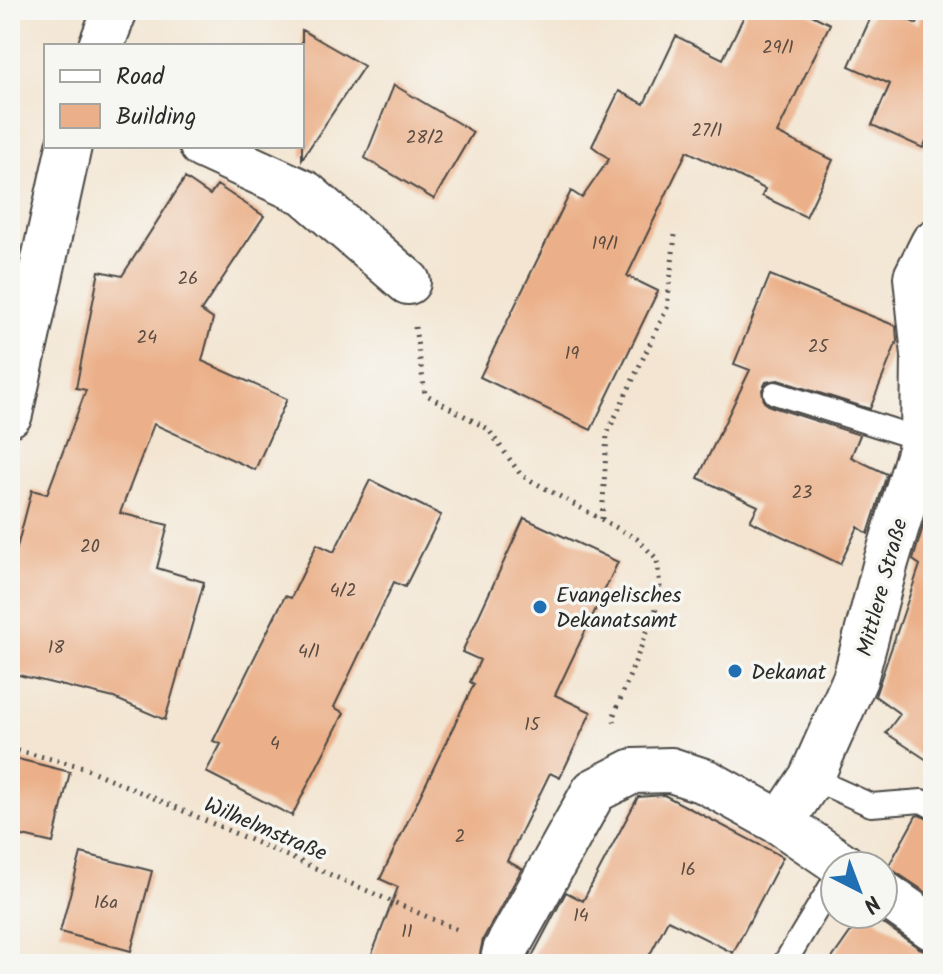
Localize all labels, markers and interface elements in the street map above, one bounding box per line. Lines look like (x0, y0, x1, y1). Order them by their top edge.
house number: 29/1 (762, 34, 794, 63)
legend (44, 44, 304, 148)
text: Road (116, 58, 165, 97)
text: Building (116, 98, 196, 137)
house number: 27/1 (692, 117, 722, 146)
house number: 28/2 (406, 124, 444, 153)
house number: 19/1 (592, 230, 618, 259)
house number: 26 (178, 265, 198, 294)
house number: 24 (137, 324, 157, 353)
house number: 25 (808, 333, 829, 362)
house number: 19 (565, 340, 579, 369)
house number: 23 (792, 479, 812, 508)
street label: Mittlere Straße (848, 515, 919, 661)
house number: 20 (80, 533, 100, 562)
house number: 4/2 (330, 577, 356, 606)
place label: Evangelisches Dekanatsamt (556, 579, 682, 639)
marker: Evangelisches Dekanatsamt (531, 598, 549, 616)
house number: 18 (48, 634, 64, 663)
house number: 4/1 (298, 638, 320, 667)
place label: Dekanat (751, 656, 827, 691)
marker: Dekanat (726, 662, 744, 680)
house number: 15 (524, 711, 541, 740)
house number: 4 (270, 730, 280, 759)
street label: Wilhelmstraße (198, 789, 332, 872)
house number: 2 (455, 823, 465, 852)
north arrow (819, 850, 899, 930)
house number: 16 (680, 856, 696, 885)
text: N (854, 885, 888, 921)
house number: 16a (94, 889, 118, 918)
house number: 14 (573, 902, 589, 931)
house number: 11 (401, 918, 413, 947)

